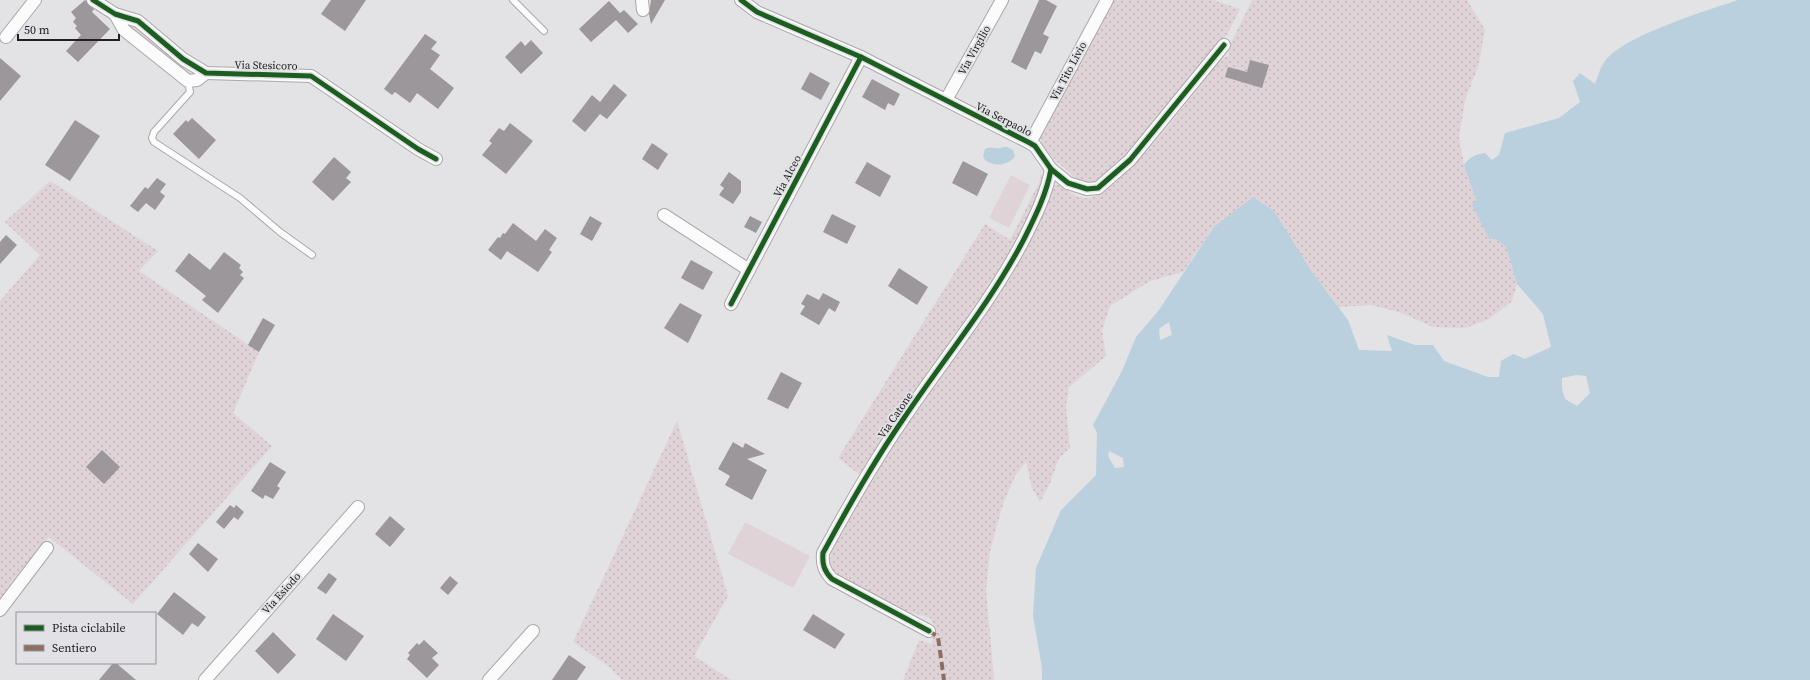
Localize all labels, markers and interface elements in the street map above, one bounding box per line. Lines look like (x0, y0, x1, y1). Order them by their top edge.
scale bar (18, 16, 119, 42)
text: 50 m (24, 22, 50, 38)
street label: Via Virgilio (955, 23, 994, 78)
street label: Via Tito Livio (1047, 39, 1090, 103)
street label: Via Stesicoro (234, 57, 298, 74)
street label: Via Serpaolo (973, 99, 1035, 140)
street label: Via Alceo (770, 152, 805, 200)
street label: Via Catone (874, 389, 917, 441)
street label: Via Esiodo (259, 569, 304, 618)
legend (16, 612, 156, 664)
text: Pista ciclabile (52, 620, 126, 636)
text: Sentiero (52, 640, 97, 656)

